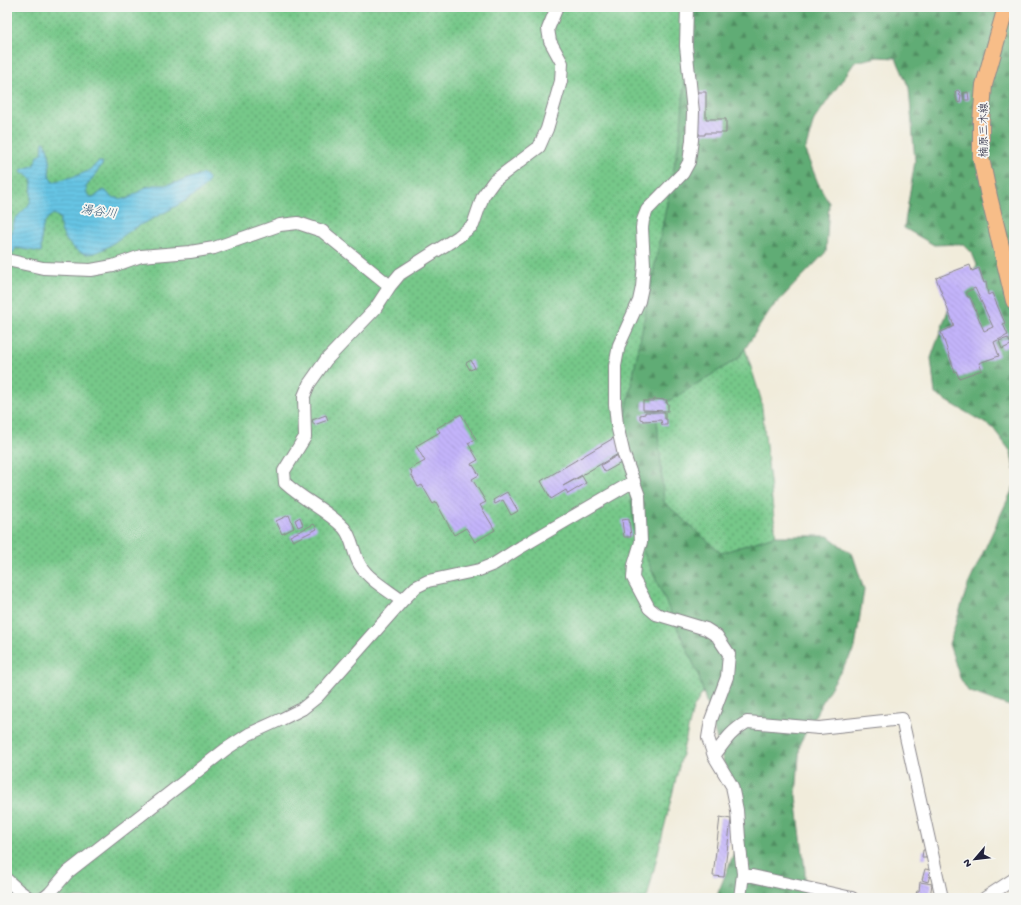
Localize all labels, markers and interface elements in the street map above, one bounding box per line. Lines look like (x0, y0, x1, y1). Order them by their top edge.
street label: 楠原三木線 (978, 103, 991, 158)
water label: 湯谷川 (80, 203, 118, 222)
north arrow (955, 839, 995, 879)
text: N (961, 857, 975, 869)

